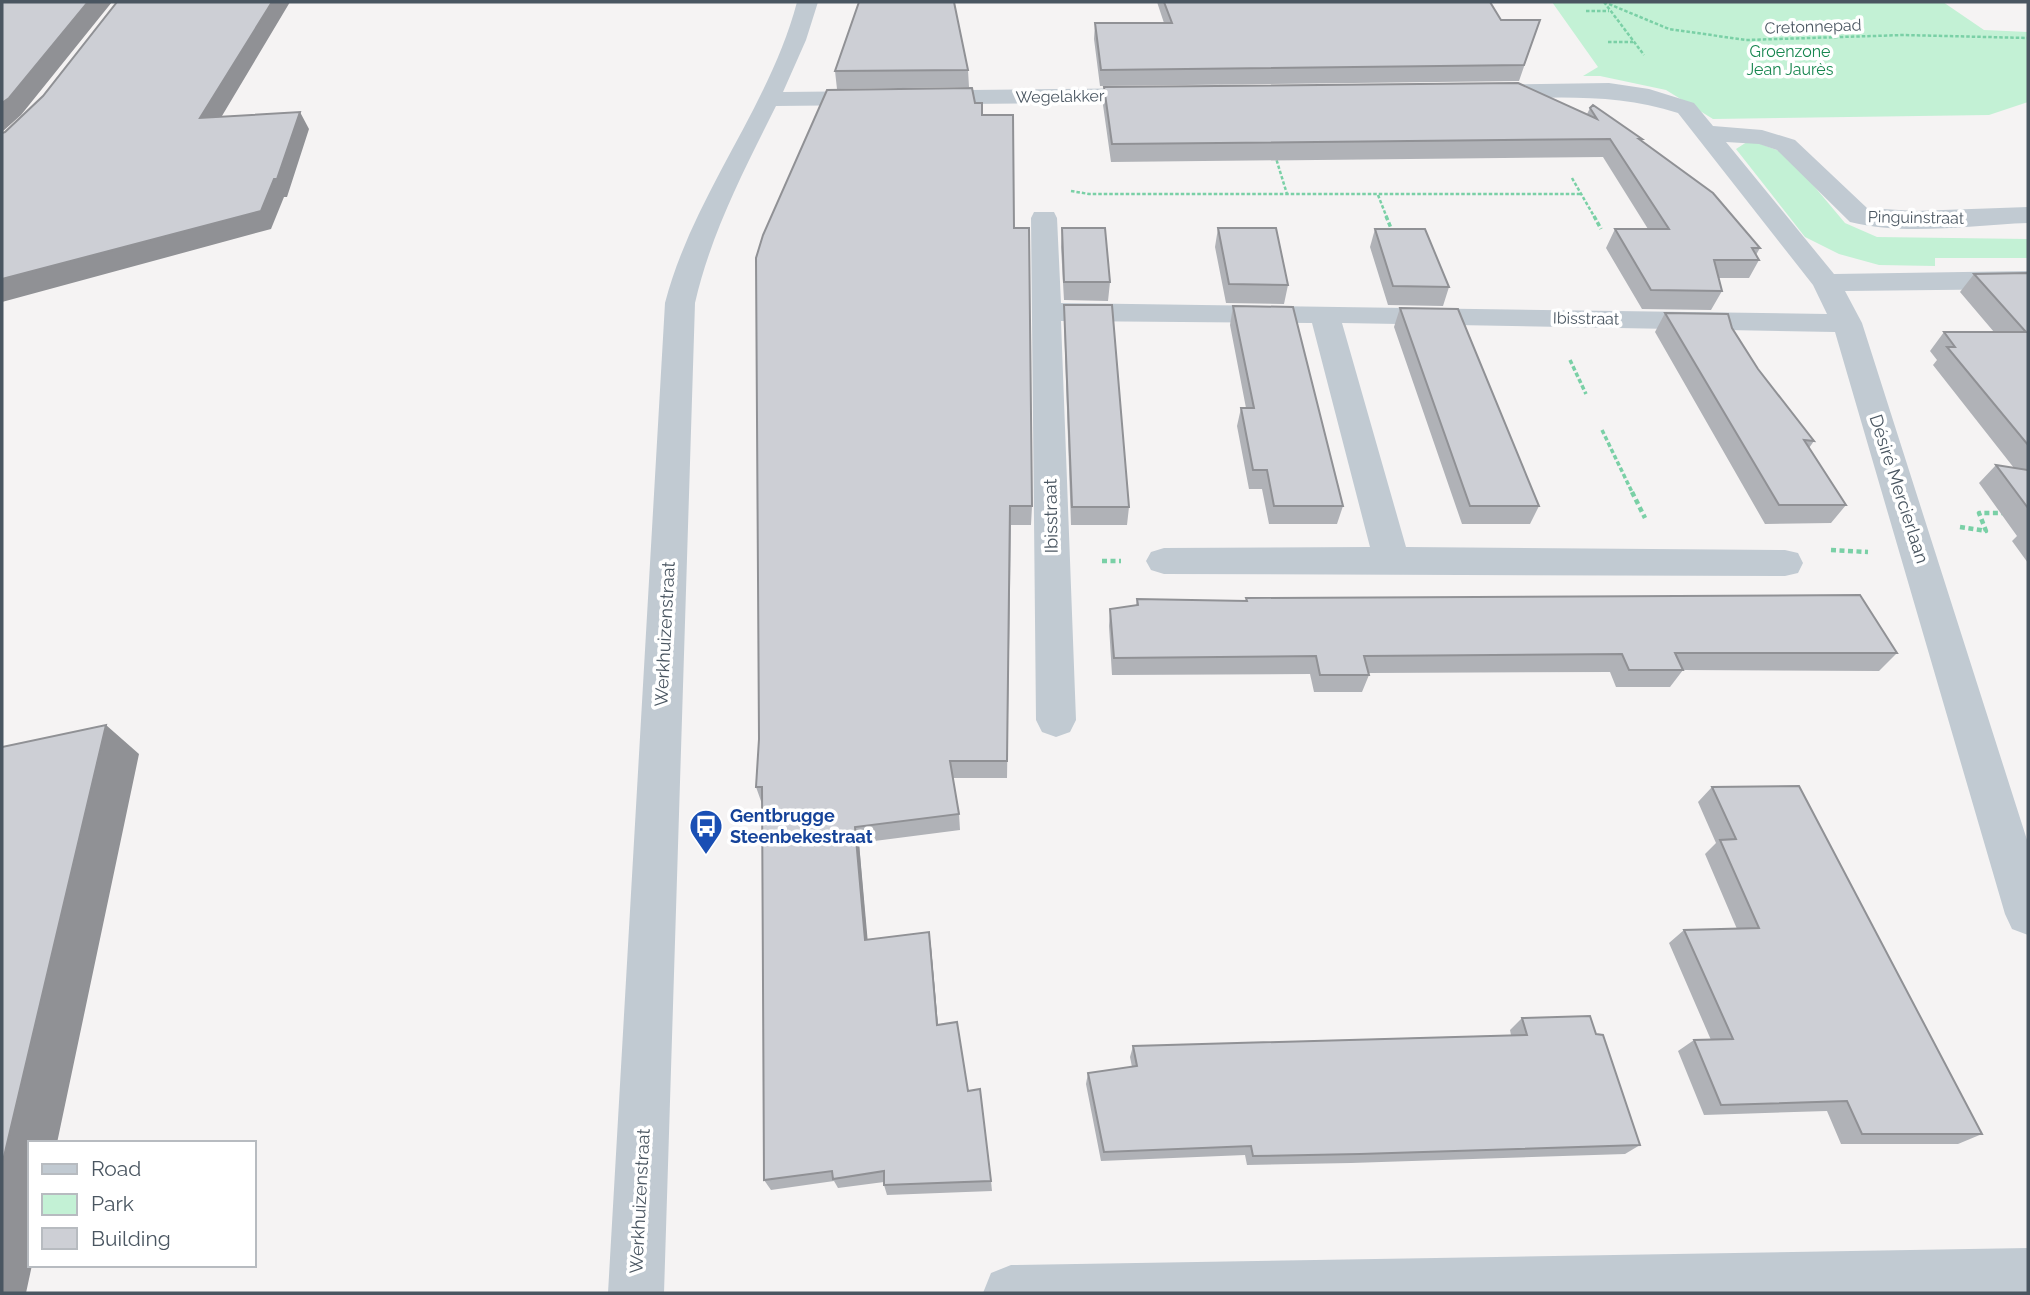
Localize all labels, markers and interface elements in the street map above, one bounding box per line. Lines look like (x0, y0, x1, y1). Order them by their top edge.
street label: Cretonnepad (1764, 15, 1862, 38)
park label: Groenzone Jean Jaurès (1747, 42, 1834, 79)
street label: Wegelakker (1015, 86, 1105, 107)
street label: Pinguinstraat (1868, 207, 1965, 228)
street label: Ibisstraat (1553, 308, 1620, 329)
street label: Désiré Mercierlaan (1866, 412, 1933, 566)
street label: Ibisstraat (1039, 478, 1062, 554)
street label: Werkhuizenstraat (650, 561, 679, 707)
place label: Gentbrugge Steenbekestraat (730, 805, 873, 847)
bus stop icon: Gentbrugge Steenbekestraat (687, 807, 725, 856)
street label: Werkhuizenstraat (625, 1128, 654, 1274)
legend (28, 1141, 256, 1267)
text: Road (91, 1156, 141, 1181)
text: Park (91, 1191, 134, 1216)
text: Building (91, 1226, 171, 1251)

